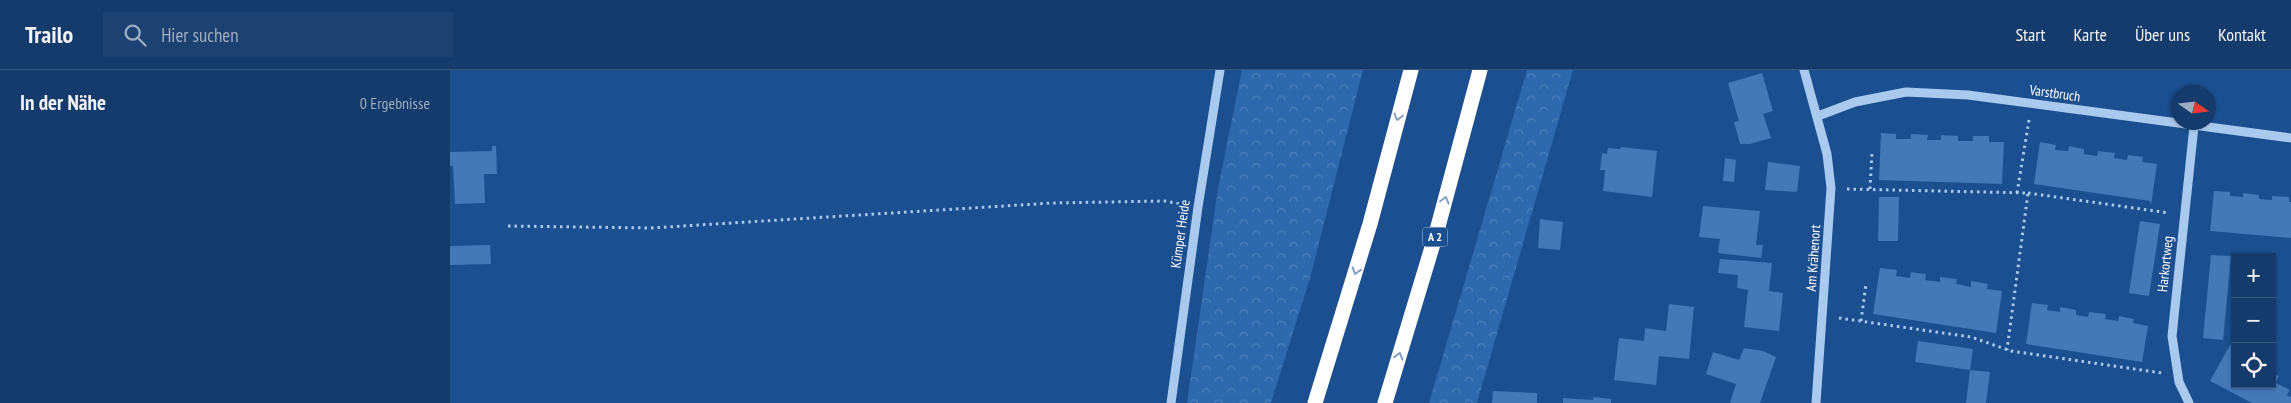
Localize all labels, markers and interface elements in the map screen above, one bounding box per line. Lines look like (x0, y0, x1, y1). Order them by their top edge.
search box (103, 12, 453, 57)
text: Trailo (25, 19, 73, 50)
icon: search (121, 21, 149, 49)
text: Hier suchen (161, 23, 239, 47)
text: Start (2015, 23, 2046, 46)
text: Karte (2074, 23, 2107, 46)
text: Über uns (2135, 23, 2190, 46)
text: Kontakt (2218, 23, 2266, 46)
street label: Varstbruch (2027, 80, 2082, 105)
north arrow (2171, 85, 2216, 130)
text: In der Nähe (20, 89, 106, 116)
text: 0 Ergebnisse (360, 93, 430, 113)
one-way arrow (1394, 113, 1404, 121)
one-way arrow (1439, 197, 1449, 205)
street label: Kümper Heide (1166, 198, 1194, 269)
street label: Am Krähenort (1802, 224, 1824, 292)
road number: A 2 (1422, 228, 1448, 246)
street label: Harkortweg (2153, 235, 2177, 293)
map controls (2231, 253, 2276, 388)
button: + (2231, 253, 2276, 298)
one-way arrow (1351, 266, 1361, 274)
button: − (2231, 298, 2276, 343)
button: locate (2231, 343, 2276, 388)
one-way arrow (1394, 353, 1404, 361)

